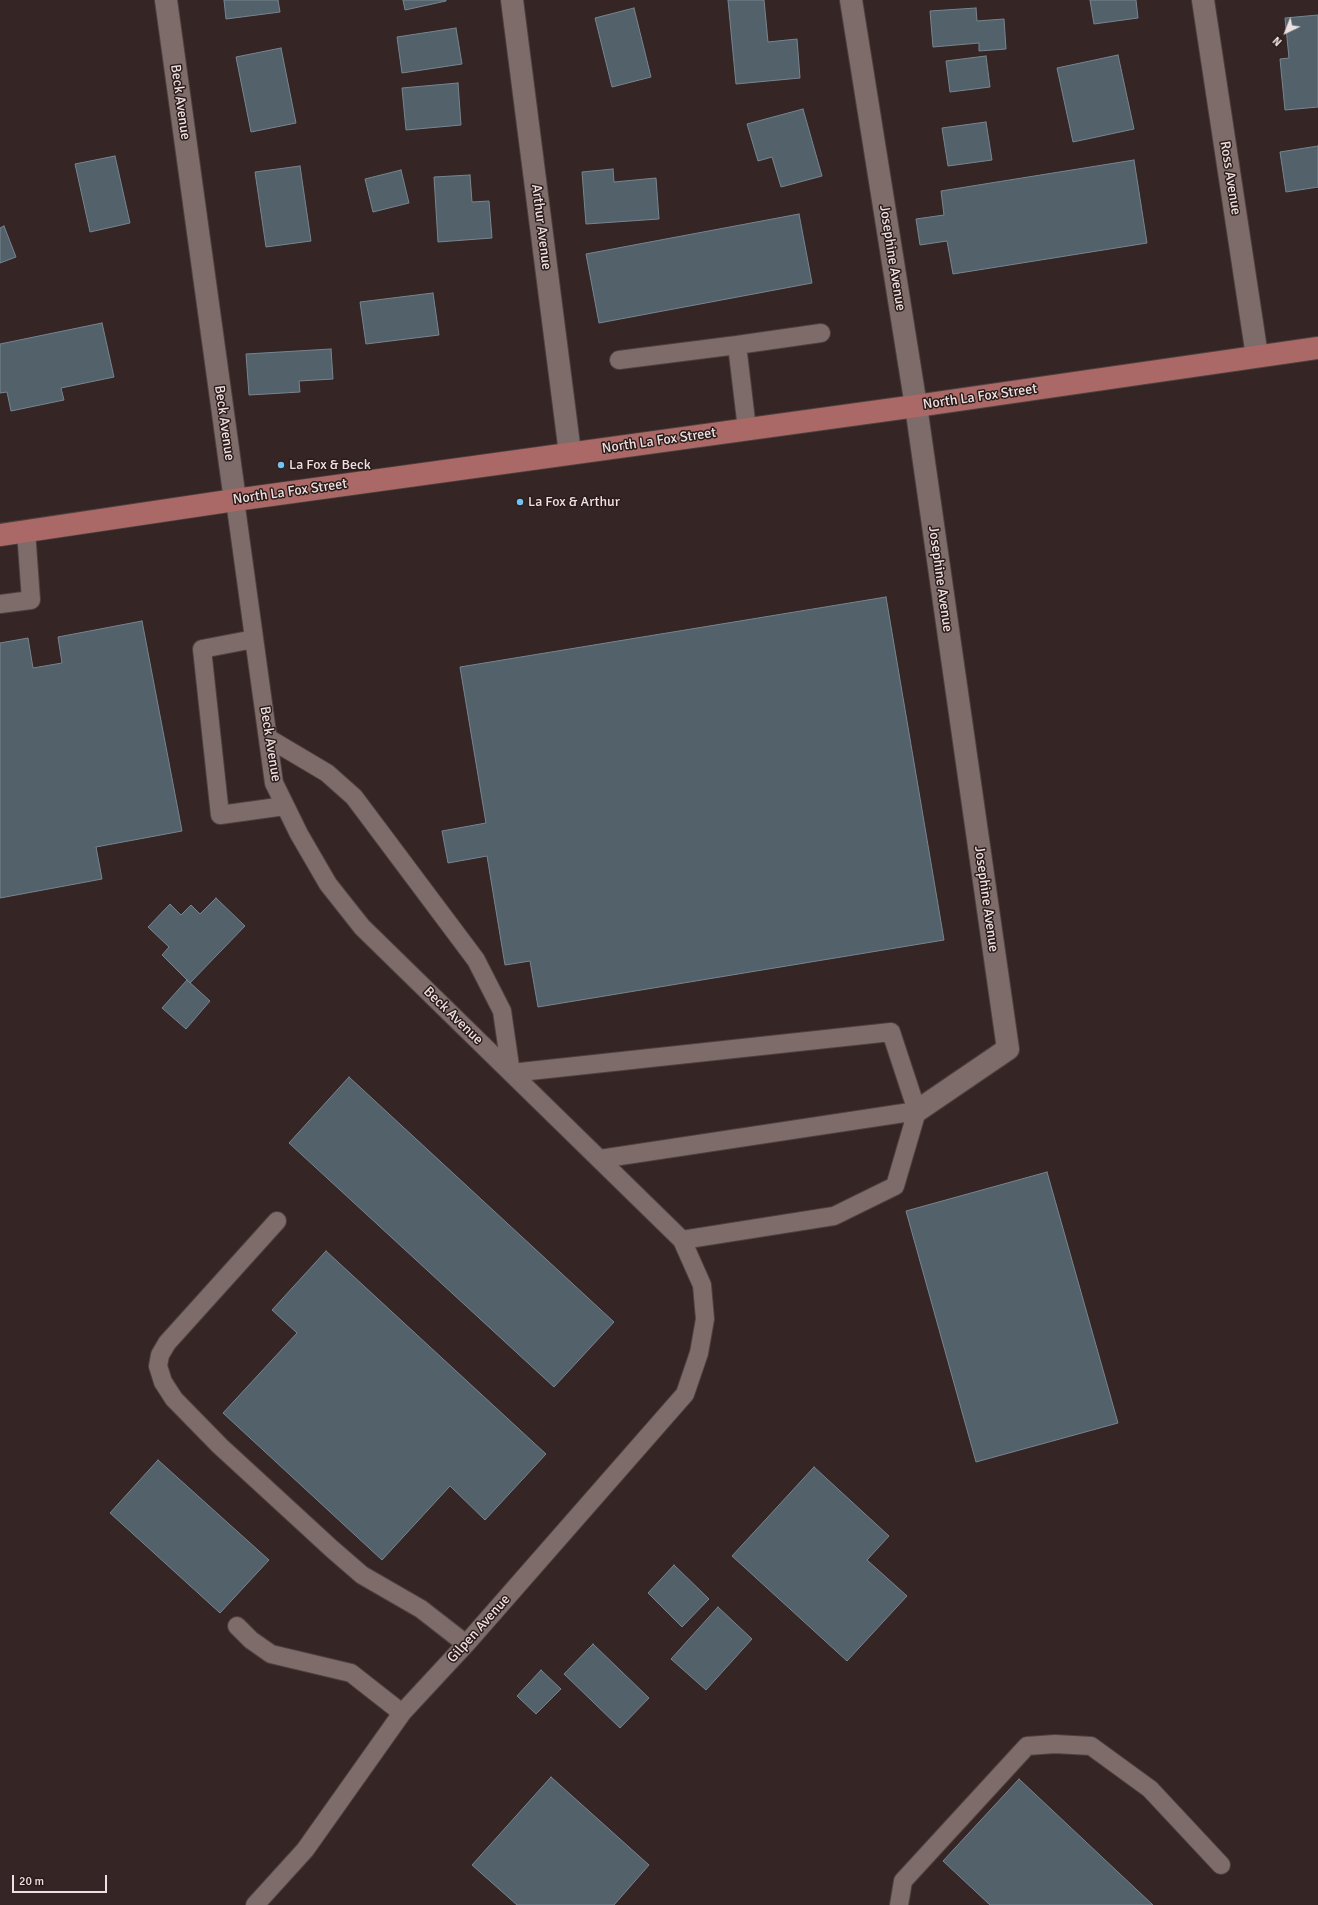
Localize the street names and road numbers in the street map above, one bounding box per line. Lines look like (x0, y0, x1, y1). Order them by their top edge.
street label: Beck Avenue (166, 63, 194, 141)
street label: Ross Avenue (1216, 140, 1244, 216)
street label: Arthur Avenue (527, 183, 555, 271)
street label: Josephine Avenue (875, 204, 909, 312)
street label: North La Fox Street (922, 381, 1038, 413)
street label: Beck Avenue (210, 384, 238, 462)
street label: North La Fox Street (601, 425, 717, 457)
street label: North La Fox Street (232, 476, 348, 508)
street label: Josephine Avenue (924, 525, 956, 633)
street label: Beck Avenue (256, 705, 284, 783)
street label: Josephine Avenue (970, 845, 1002, 953)
street label: Beck Avenue (420, 984, 486, 1048)
street label: Gilpen Avenue (444, 1591, 514, 1667)

